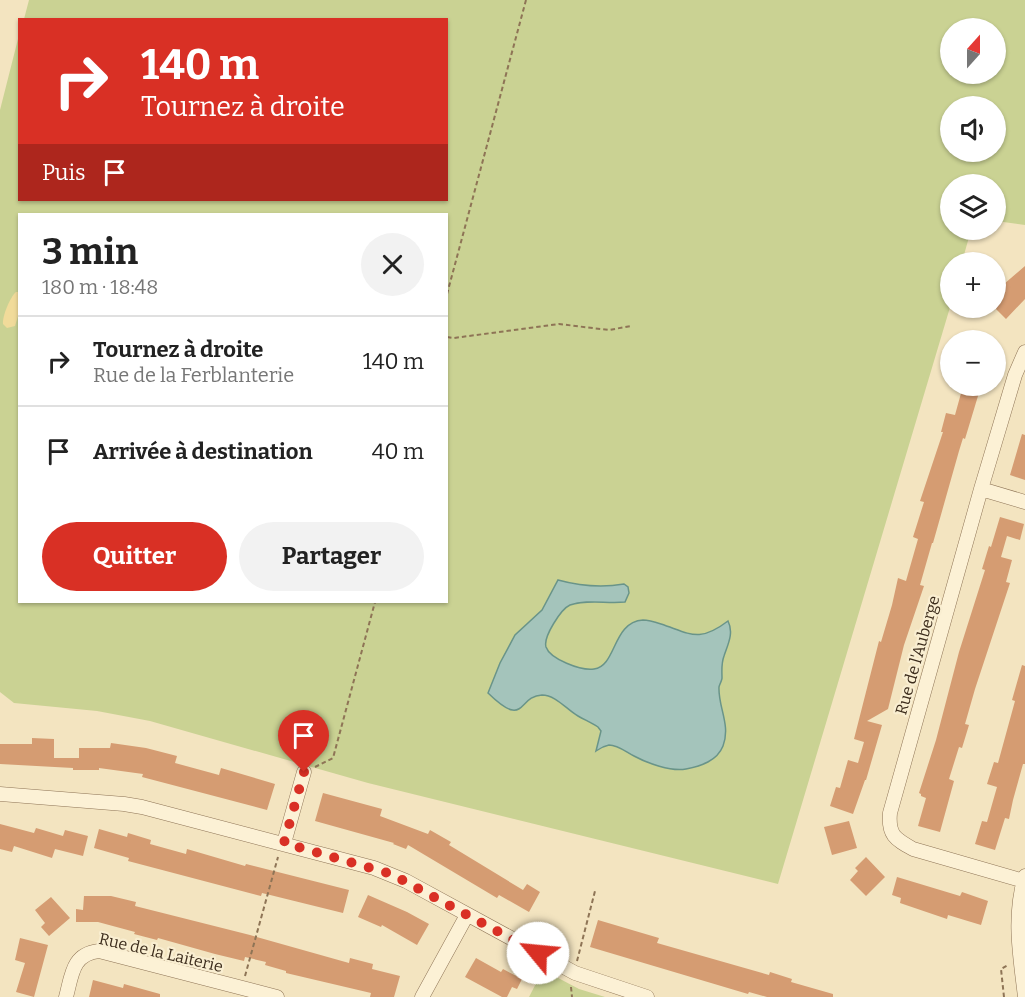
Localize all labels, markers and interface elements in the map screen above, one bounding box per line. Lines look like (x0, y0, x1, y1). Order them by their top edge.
north arrow (940, 18, 1006, 84)
map controls (940, 18, 1006, 396)
text: 140 m (141, 40, 259, 90)
icon: right (42, 42, 120, 120)
text: Tournez à droite (141, 91, 345, 123)
button: sound (940, 96, 1006, 162)
icon: arrive (98, 156, 131, 189)
text: Puis (42, 159, 86, 186)
button: layers (940, 174, 1006, 240)
text: 3 min (42, 230, 138, 274)
button: close (361, 233, 424, 296)
button: + (940, 252, 1006, 318)
text: 180 m · 18:48 (42, 275, 158, 299)
button: − (940, 330, 1006, 396)
text: Tournez à droite (93, 336, 263, 363)
icon: right (42, 345, 75, 378)
text: 140 m (363, 348, 424, 375)
text: Rue de la Ferblanterie (93, 363, 294, 387)
icon: arrive (42, 435, 75, 468)
text: Arrivée à destination (93, 438, 313, 465)
text: 40 m (372, 438, 424, 465)
button: Quitter (42, 522, 227, 591)
button: Partager (239, 522, 424, 591)
street label: Rue de l'Auberge (891, 593, 944, 717)
pin (278, 710, 329, 772)
icon: arrive (287, 719, 320, 752)
position arrow (506, 921, 570, 985)
street label: Rue de la Laiterie (97, 929, 225, 976)

